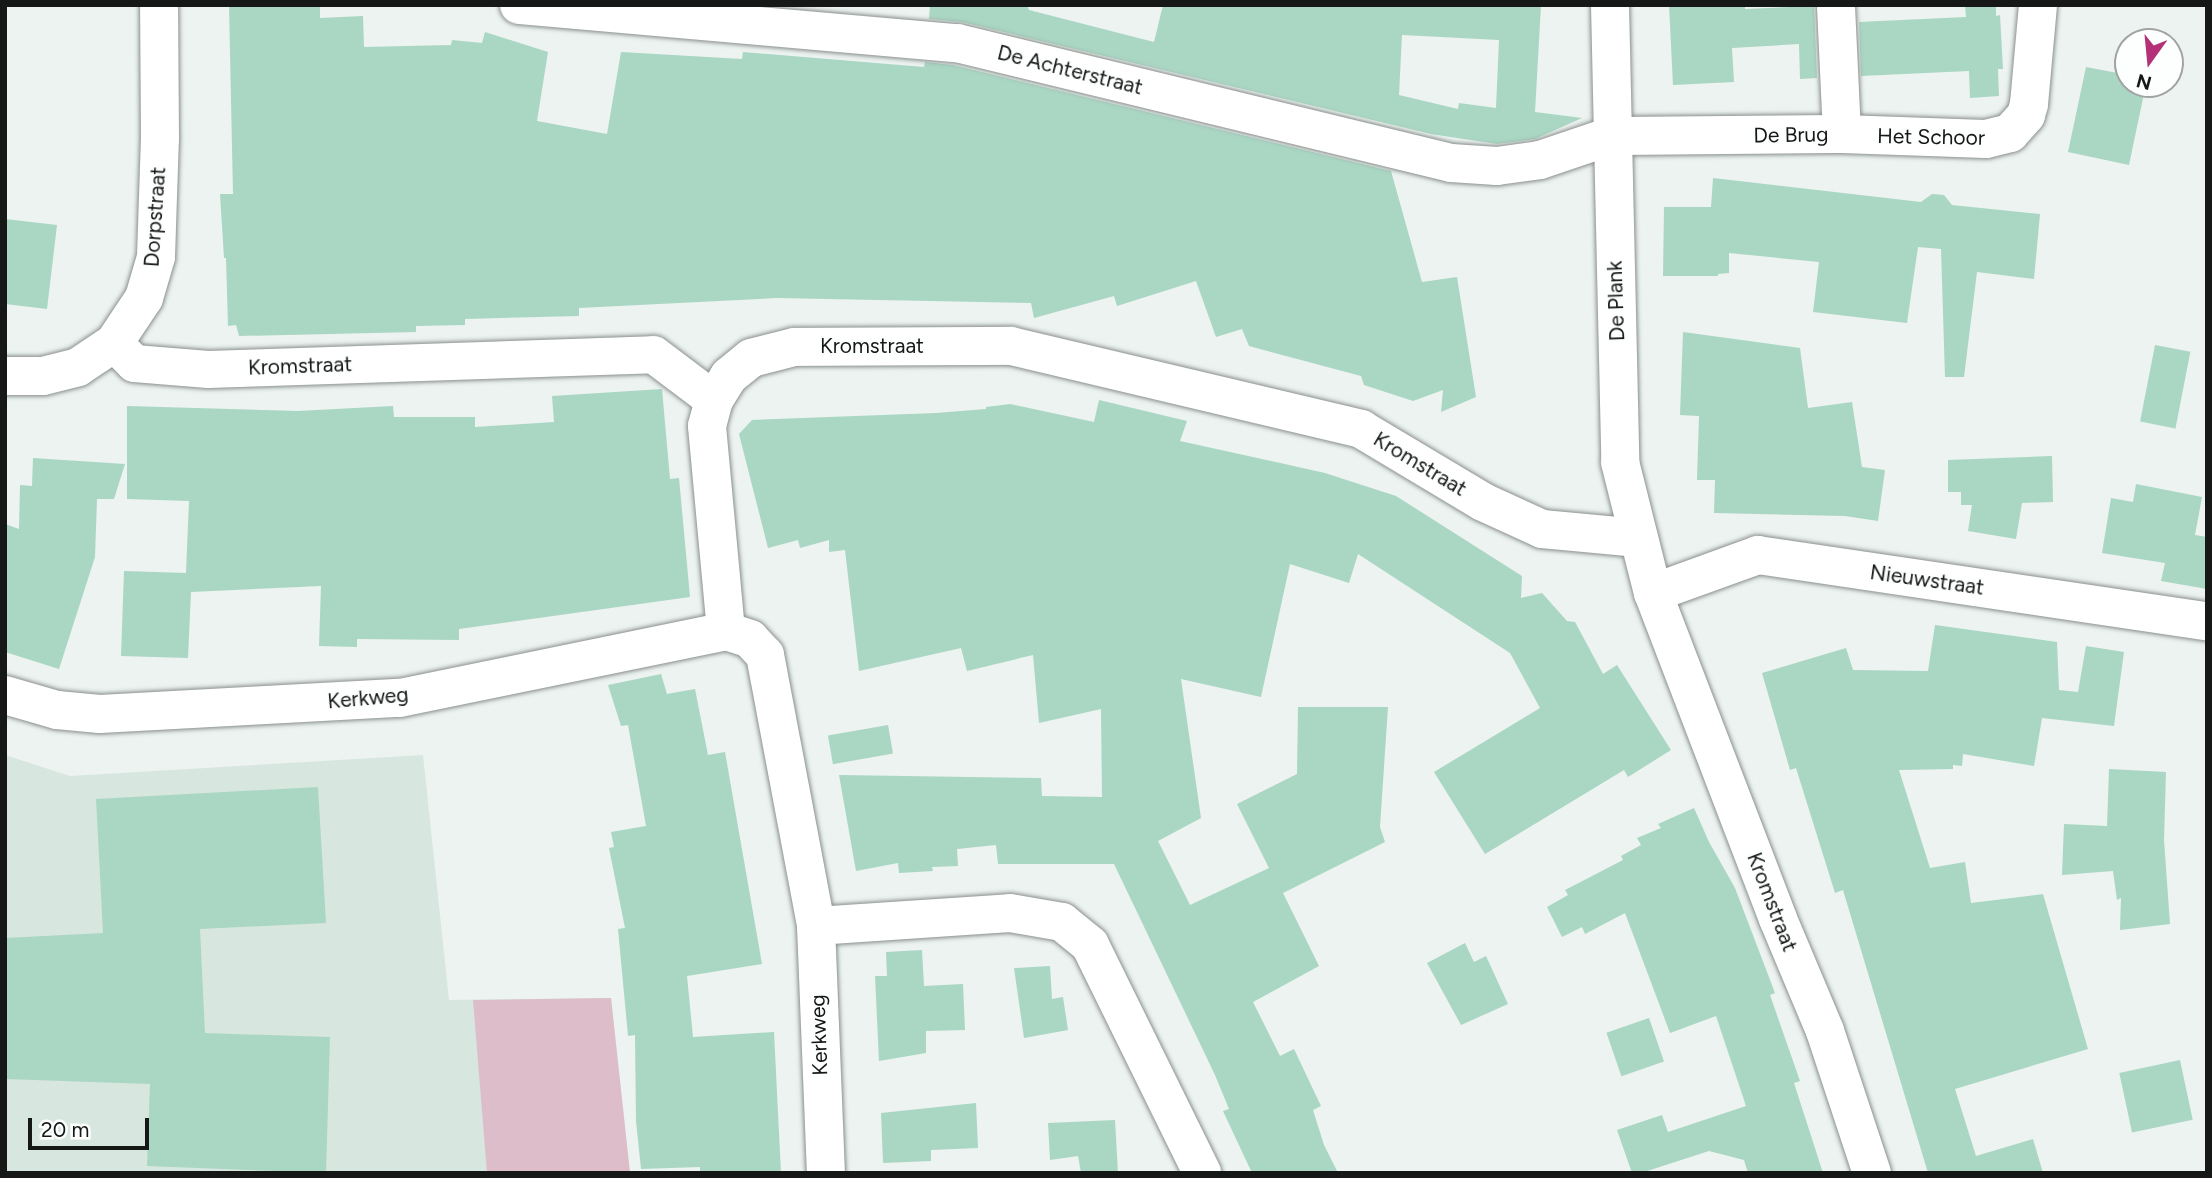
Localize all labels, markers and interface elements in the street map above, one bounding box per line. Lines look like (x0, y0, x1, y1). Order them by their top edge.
north arrow (2114, 28, 2184, 98)
street label: De Achterstraat (995, 40, 1145, 100)
text: N (2134, 69, 2154, 95)
street label: De Brug (1753, 122, 1829, 148)
street label: Het Schoor (1877, 123, 1985, 151)
street label: Dorpstraat (139, 166, 171, 268)
street label: De Plank (1602, 260, 1630, 342)
street label: Kromstraat (820, 333, 924, 359)
street label: Kromstraat (248, 352, 352, 380)
street label: Kromstraat (1369, 426, 1471, 502)
street label: Nieuwstraat (1868, 560, 1986, 600)
street label: Kerkweg (326, 682, 410, 714)
street label: Kromstraat (1742, 849, 1802, 955)
street label: Kerkweg (805, 994, 833, 1076)
scale bar (32, 1104, 152, 1148)
text: 20 m (41, 1117, 89, 1142)

